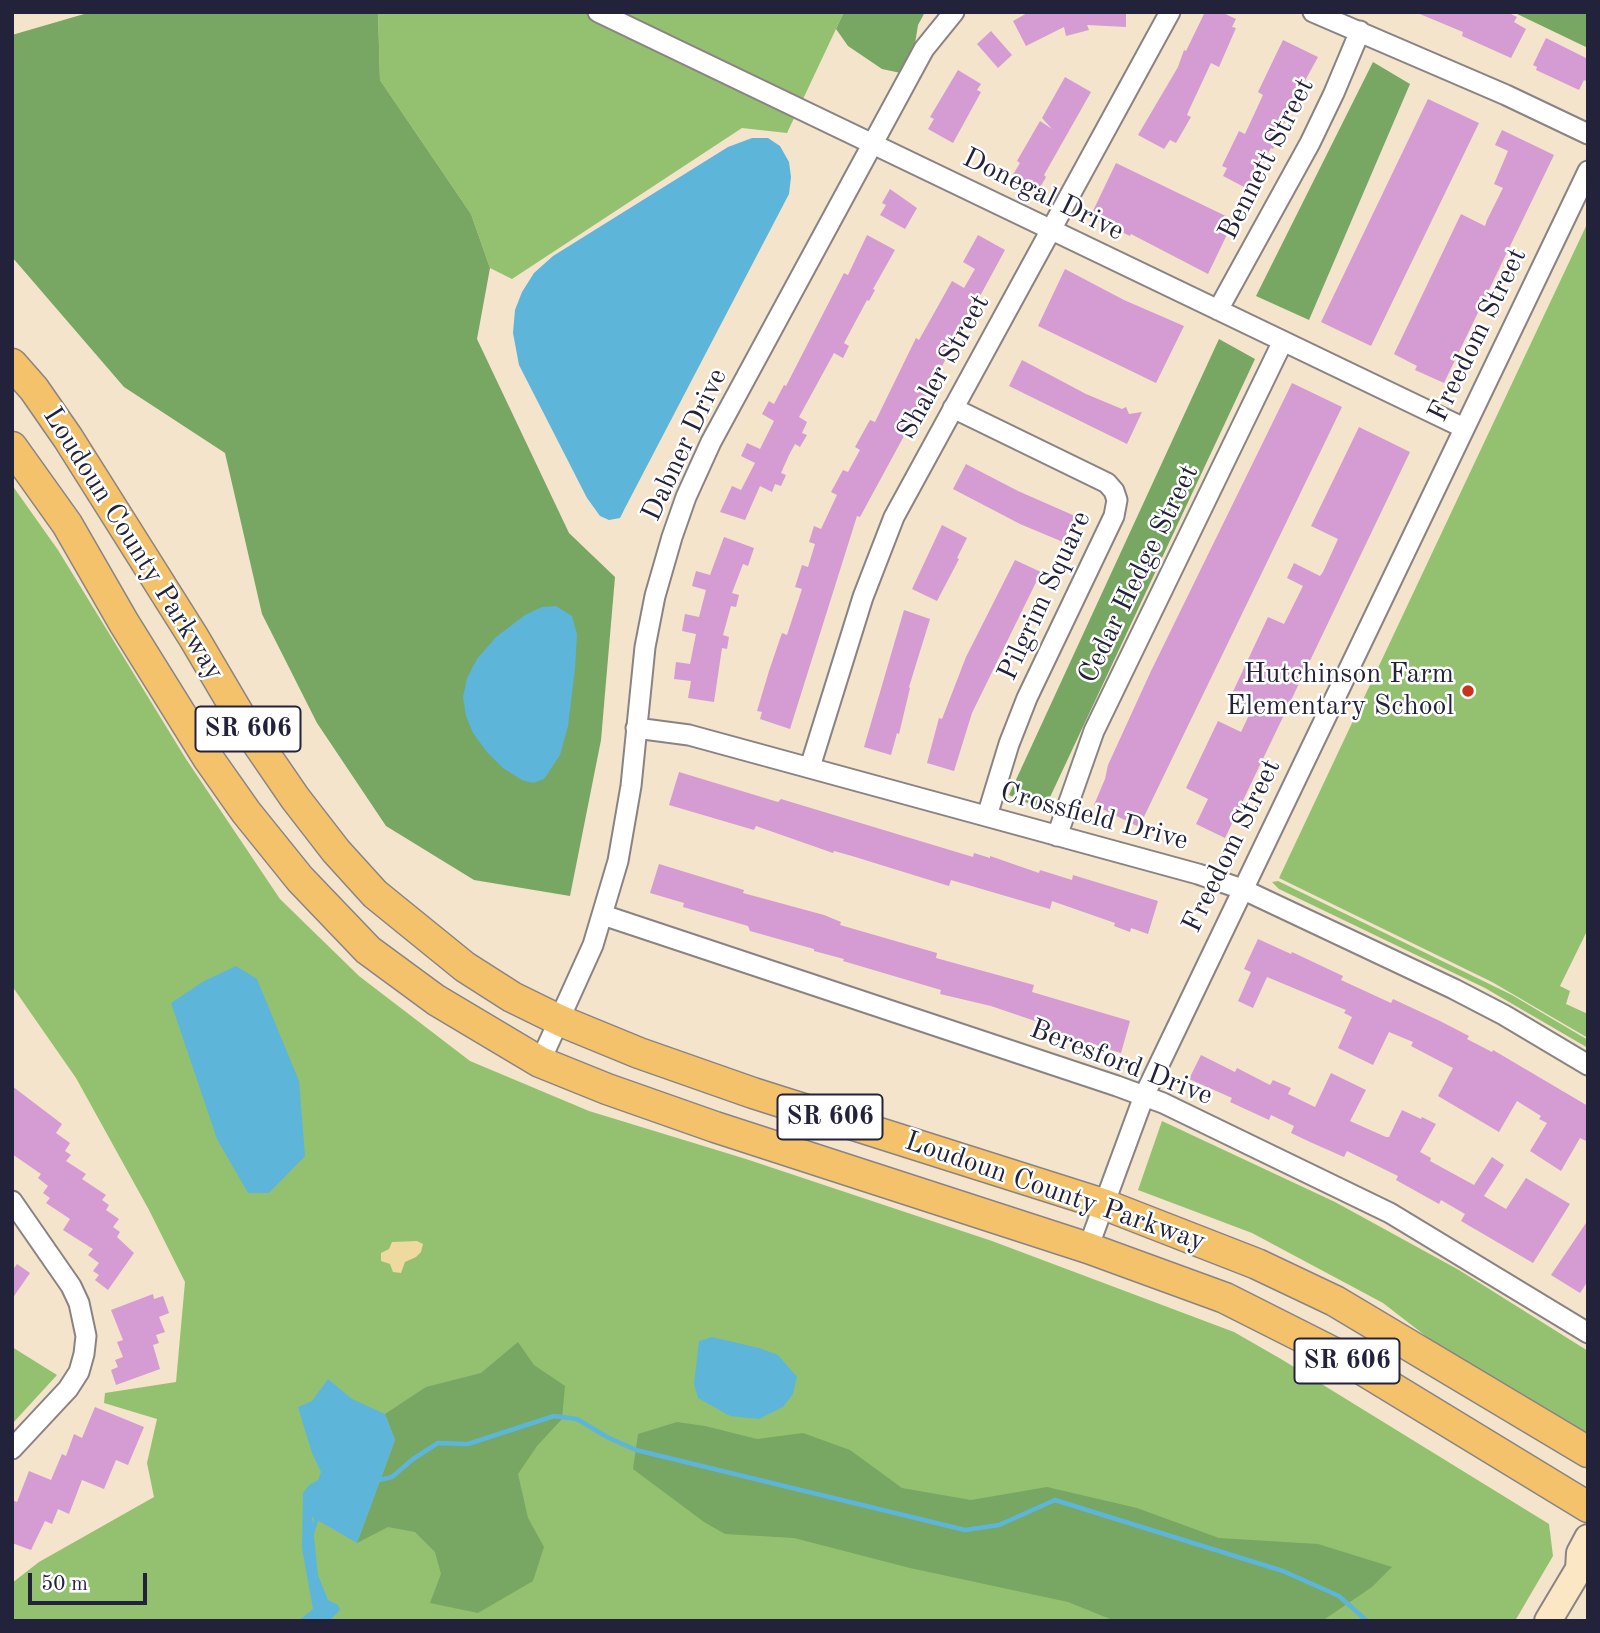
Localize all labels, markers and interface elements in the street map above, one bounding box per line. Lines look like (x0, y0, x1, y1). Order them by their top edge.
street label: Bennett Street (1212, 73, 1322, 245)
street label: Donegal Drive (957, 141, 1129, 249)
street label: Freedom Street (1421, 243, 1535, 427)
street label: Shaler Street (890, 289, 998, 445)
street label: Dabner Drive (635, 363, 735, 527)
street label: Loudoun County Parkway (35, 401, 231, 687)
street label: Cedar Hedge Street (1072, 459, 1206, 689)
street label: Pilgrim Square (991, 506, 1099, 686)
place label: Hutchinson Farm Elementary School (1226, 658, 1454, 724)
marker: Hutchinson Farm Elementary School (1460, 683, 1476, 699)
road number: SR 606 (196, 706, 300, 751)
street label: Freedom Street (1175, 754, 1289, 938)
street label: Crossfield Drive (996, 776, 1192, 858)
street label: Beresford Drive (1025, 1013, 1217, 1113)
road number: SR 606 (778, 1094, 882, 1140)
street label: Loudoun County Parkway (900, 1125, 1210, 1259)
road number: SR 606 (1294, 1338, 1400, 1384)
scale bar (32, 1560, 150, 1604)
text: 50 m (41, 1574, 88, 1595)

